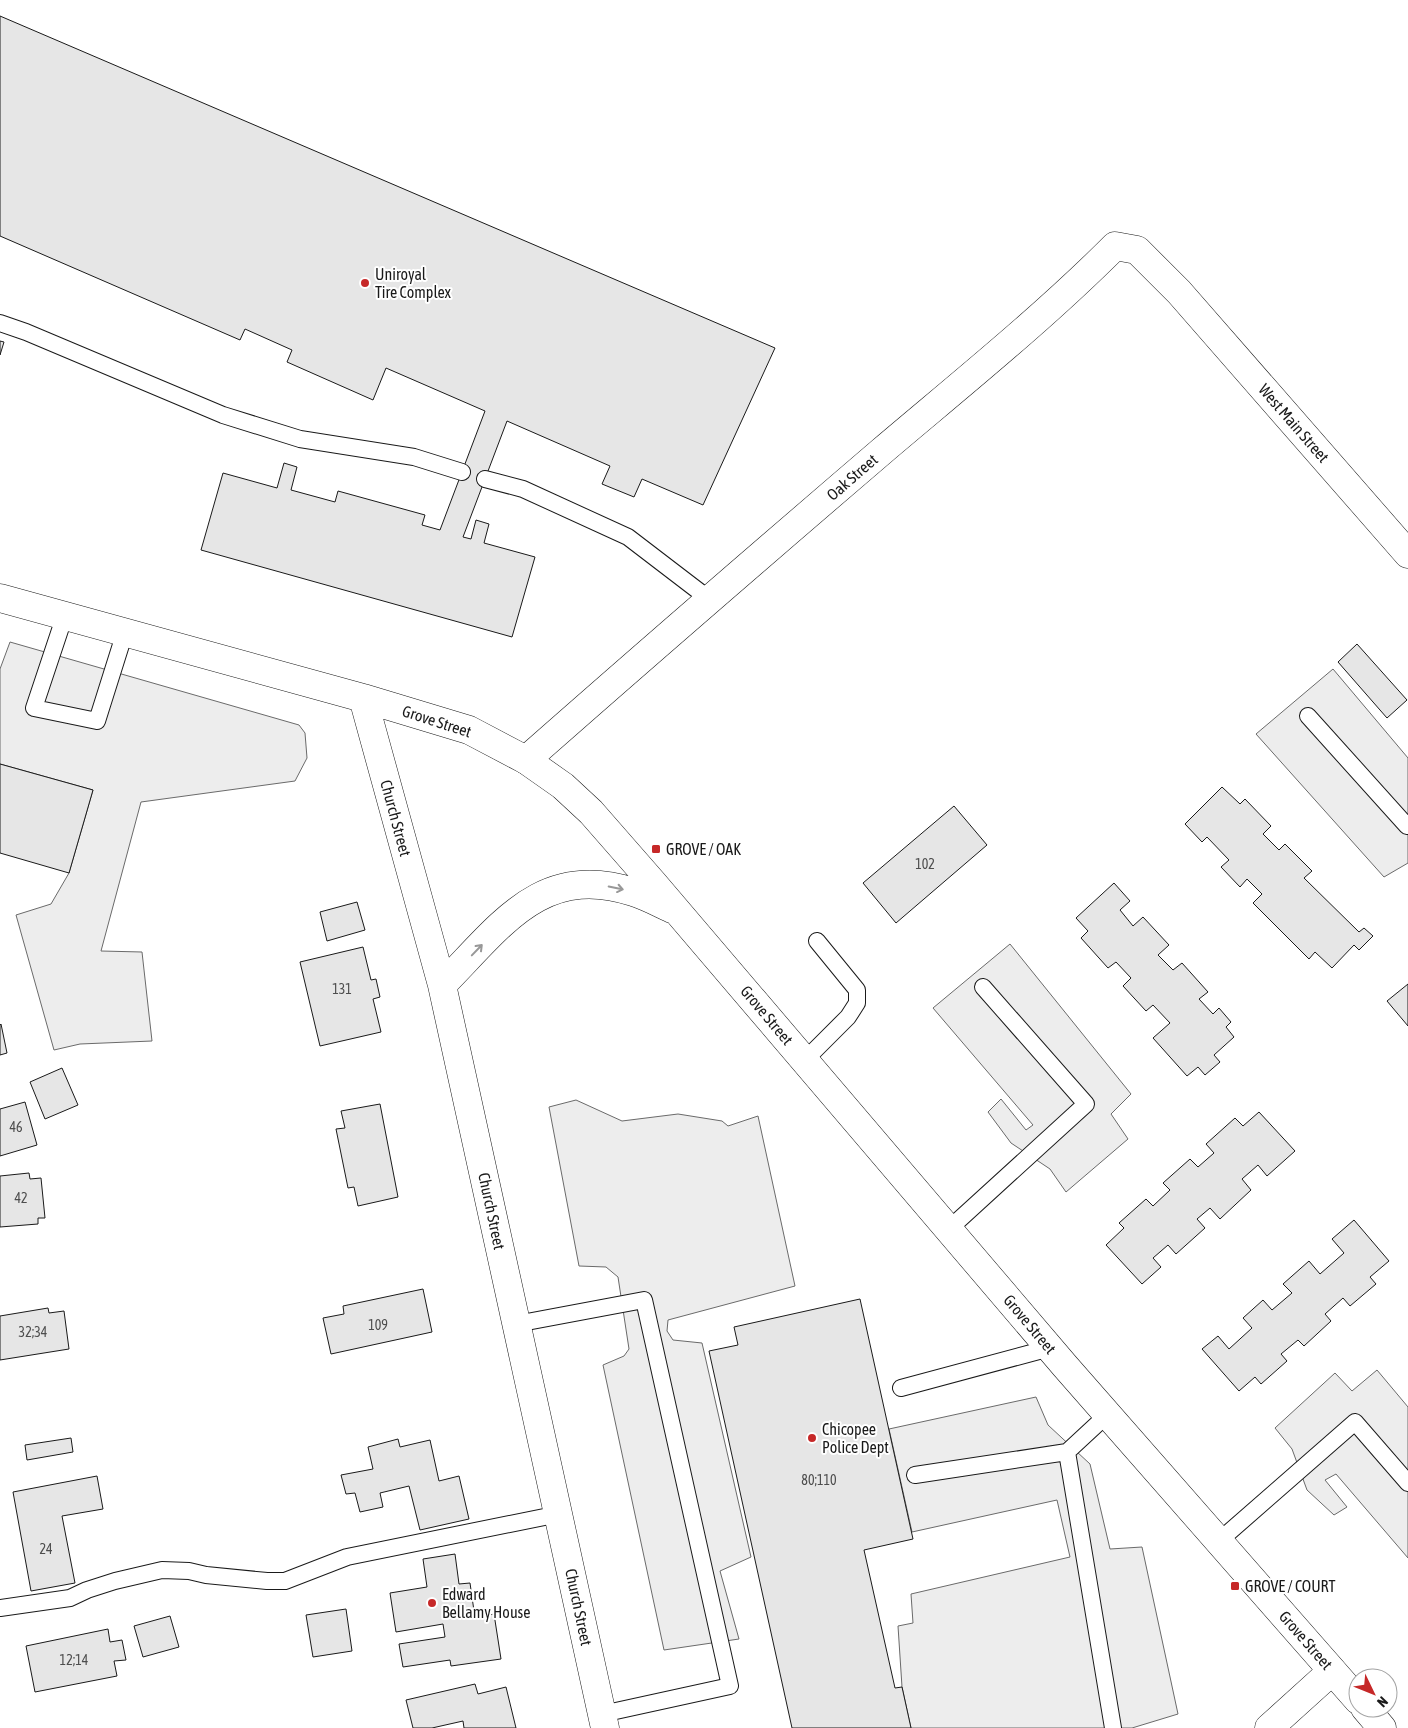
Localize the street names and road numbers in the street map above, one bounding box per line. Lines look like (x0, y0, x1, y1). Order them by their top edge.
street label: West Main Street (1255, 380, 1333, 466)
street label: Oak Street (823, 450, 881, 504)
street label: Grove Street (400, 701, 474, 741)
street label: Church Street (377, 778, 415, 859)
street label: Grove Street (737, 982, 797, 1048)
street label: Church Street (475, 1171, 509, 1252)
street label: Grove Street (1000, 1291, 1060, 1357)
street label: Church Street (562, 1567, 596, 1648)
street label: Grove Street (1276, 1607, 1337, 1673)

